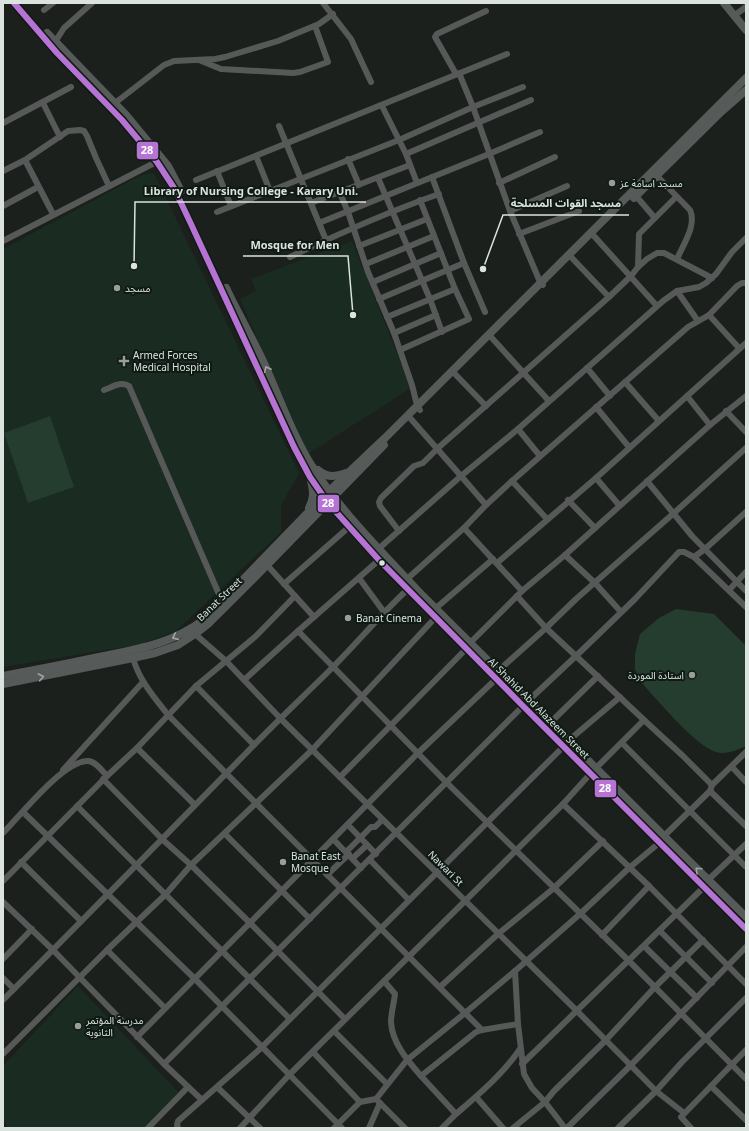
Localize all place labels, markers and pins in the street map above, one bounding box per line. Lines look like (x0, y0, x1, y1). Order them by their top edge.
place label: مسجد اسامة عز (619, 173, 683, 194)
marker: مسجد اسامة عز (607, 178, 617, 188)
callout: Library of Nursing College - Karary Uni. (135, 179, 366, 202)
callout: مسجد القوات المسلحة (503, 192, 629, 215)
callout: Mosque for Men (243, 233, 348, 256)
place label: مسجد (125, 278, 150, 299)
marker: مسجد (112, 283, 122, 293)
place label: Armed Forces Medical Hospital (133, 345, 211, 378)
marker: Armed Forces Medical Hospital (118, 355, 130, 367)
unlabelled marker (377, 558, 387, 568)
place label: Banat Cinema (356, 608, 422, 629)
marker: Banat Cinema (343, 613, 353, 623)
place label: استادة الموردة (628, 665, 684, 686)
marker: استادة الموردة (687, 670, 697, 680)
place label: Banat East Mosque (291, 846, 341, 879)
marker: Banat East Mosque (278, 857, 288, 867)
place label: مدرسة المؤتمر الثانوية (85, 1010, 143, 1043)
marker: مدرسة المؤتمر الثانوية (73, 1021, 83, 1031)

